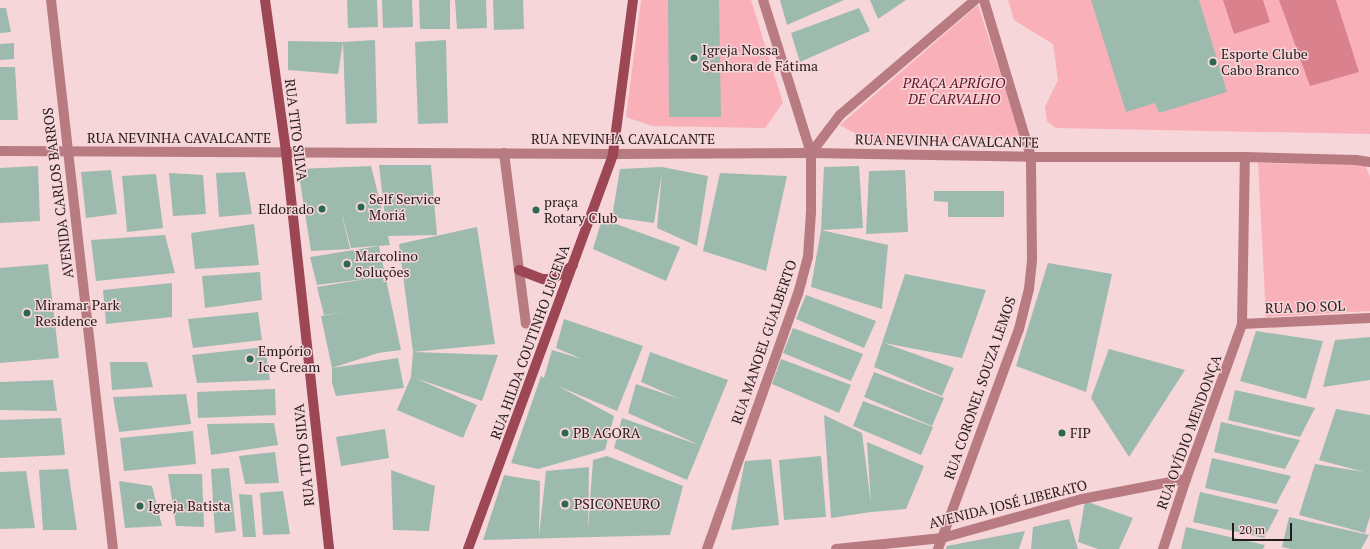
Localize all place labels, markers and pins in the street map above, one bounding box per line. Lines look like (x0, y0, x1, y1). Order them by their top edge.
place label: Igreja Nossa Senhora de Fátima (702, 42, 818, 74)
place label: Esporte Clube Cabo Branco (1221, 46, 1308, 78)
marker: Igreja Nossa Senhora de Fátima (689, 53, 699, 63)
marker: Esporte Clube Cabo Branco (1208, 57, 1218, 67)
place label: Self Service Moriá (369, 191, 441, 224)
place label: praça Rotary Club (544, 194, 617, 226)
place label: Eldorado (258, 201, 314, 217)
marker: Self Service Moriá (356, 202, 366, 212)
marker: Eldorado (317, 204, 327, 214)
marker: praça Rotary Club (531, 205, 541, 215)
place label: Marcolino Soluções (355, 248, 418, 280)
marker: Marcolino Soluções (342, 259, 352, 269)
place label: Miramar Park Residence (35, 297, 120, 330)
marker: Miramar Park Residence (22, 308, 32, 318)
place label: Empório Ice Cream (258, 343, 320, 376)
marker: Empório Ice Cream (245, 354, 255, 364)
place label: PB AGORA (573, 425, 641, 441)
place label: FIP (1070, 425, 1091, 441)
marker: PB AGORA (560, 428, 570, 438)
marker: FIP (1057, 428, 1067, 438)
place label: PSICONEURO (574, 496, 660, 512)
place label: Igreja Batista (148, 498, 231, 514)
marker: PSICONEURO (559, 498, 571, 510)
marker: Igreja Batista (135, 501, 145, 511)

